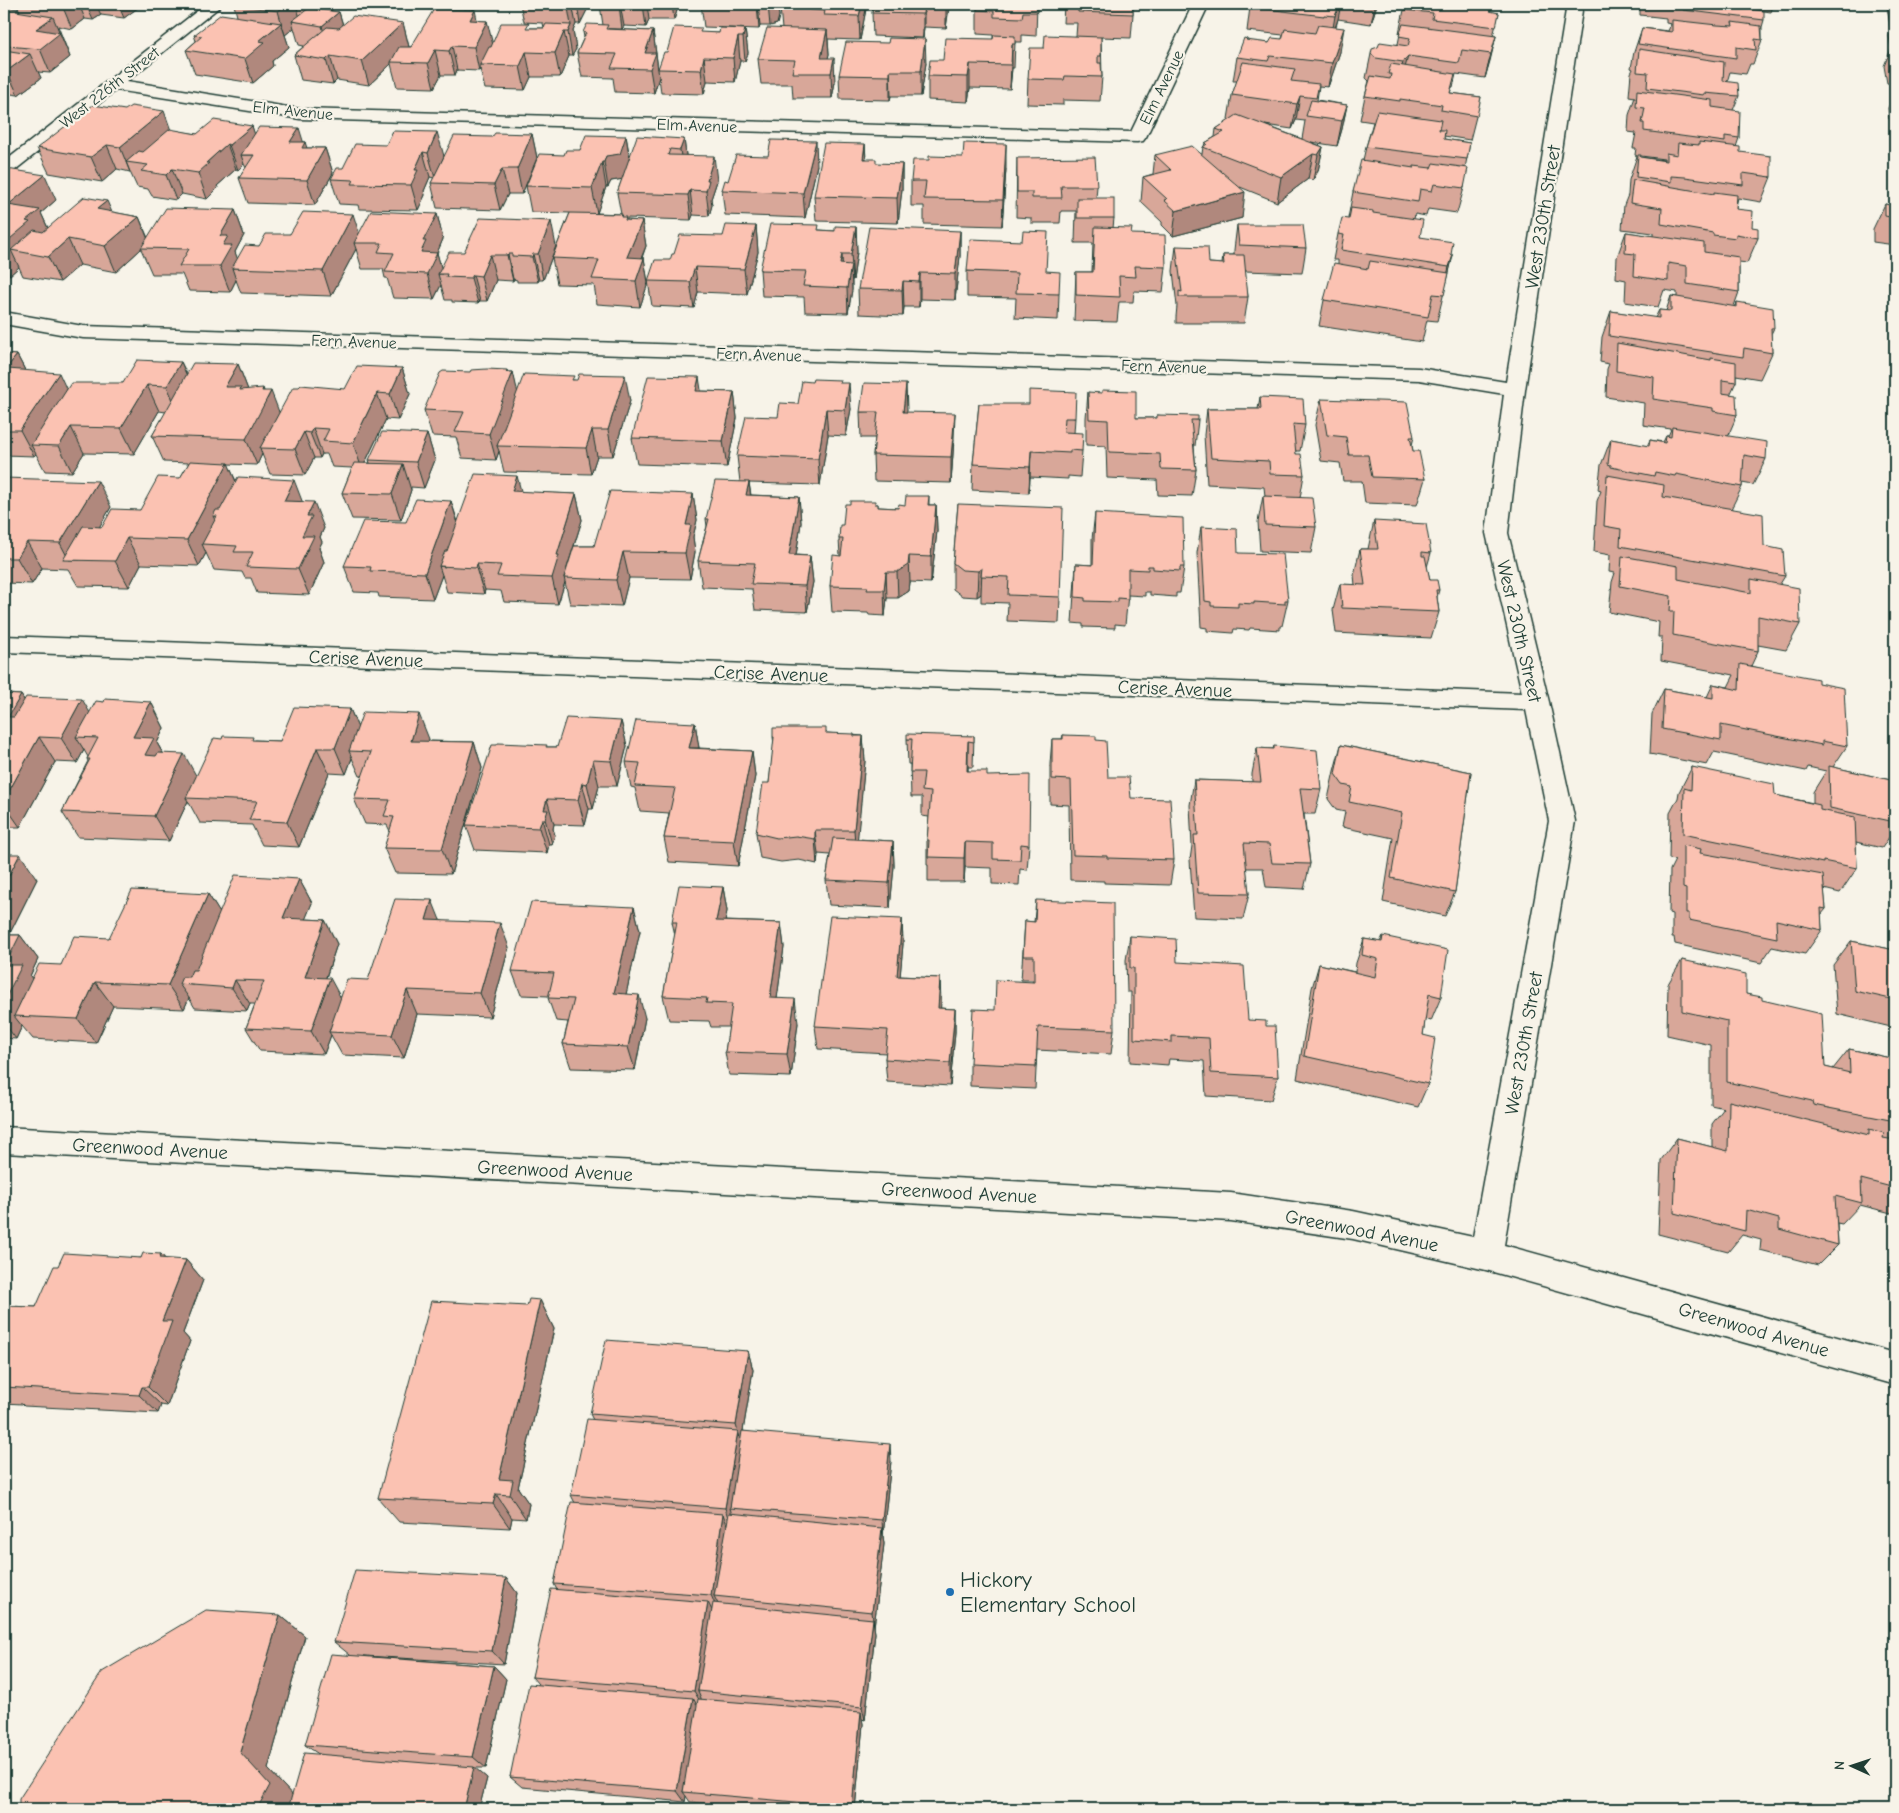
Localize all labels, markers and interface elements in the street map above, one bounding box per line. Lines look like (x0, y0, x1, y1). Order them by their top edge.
street label: West 226th Street (56, 43, 163, 132)
street label: Elm Avenue (1136, 47, 1188, 128)
street label: Elm Avenue (252, 98, 334, 124)
street label: Elm Avenue (656, 116, 737, 136)
street label: West 230th Street (1521, 143, 1565, 291)
street label: Fern Avenue (311, 332, 397, 352)
street label: Fern Avenue (716, 345, 802, 365)
street label: Fern Avenue (1121, 357, 1207, 377)
street label: West 230th Street (1492, 558, 1546, 705)
street label: Cerise Avenue (308, 646, 424, 672)
street label: Cerise Avenue (713, 661, 829, 687)
street label: Cerise Avenue (1117, 676, 1233, 702)
street label: West 230th Street (1501, 969, 1548, 1117)
street label: Greenwood Avenue (72, 1134, 228, 1164)
street label: Greenwood Avenue (477, 1156, 633, 1186)
street label: Greenwood Avenue (881, 1178, 1037, 1208)
street label: Greenwood Avenue (1283, 1205, 1440, 1257)
street label: Greenwood Avenue (1676, 1298, 1832, 1362)
place label: Hickory Elementary School (960, 1567, 1136, 1618)
marker: Hickory Elementary School (944, 1586, 956, 1598)
north arrow (1826, 1740, 1876, 1790)
text: N (1831, 1760, 1848, 1770)

